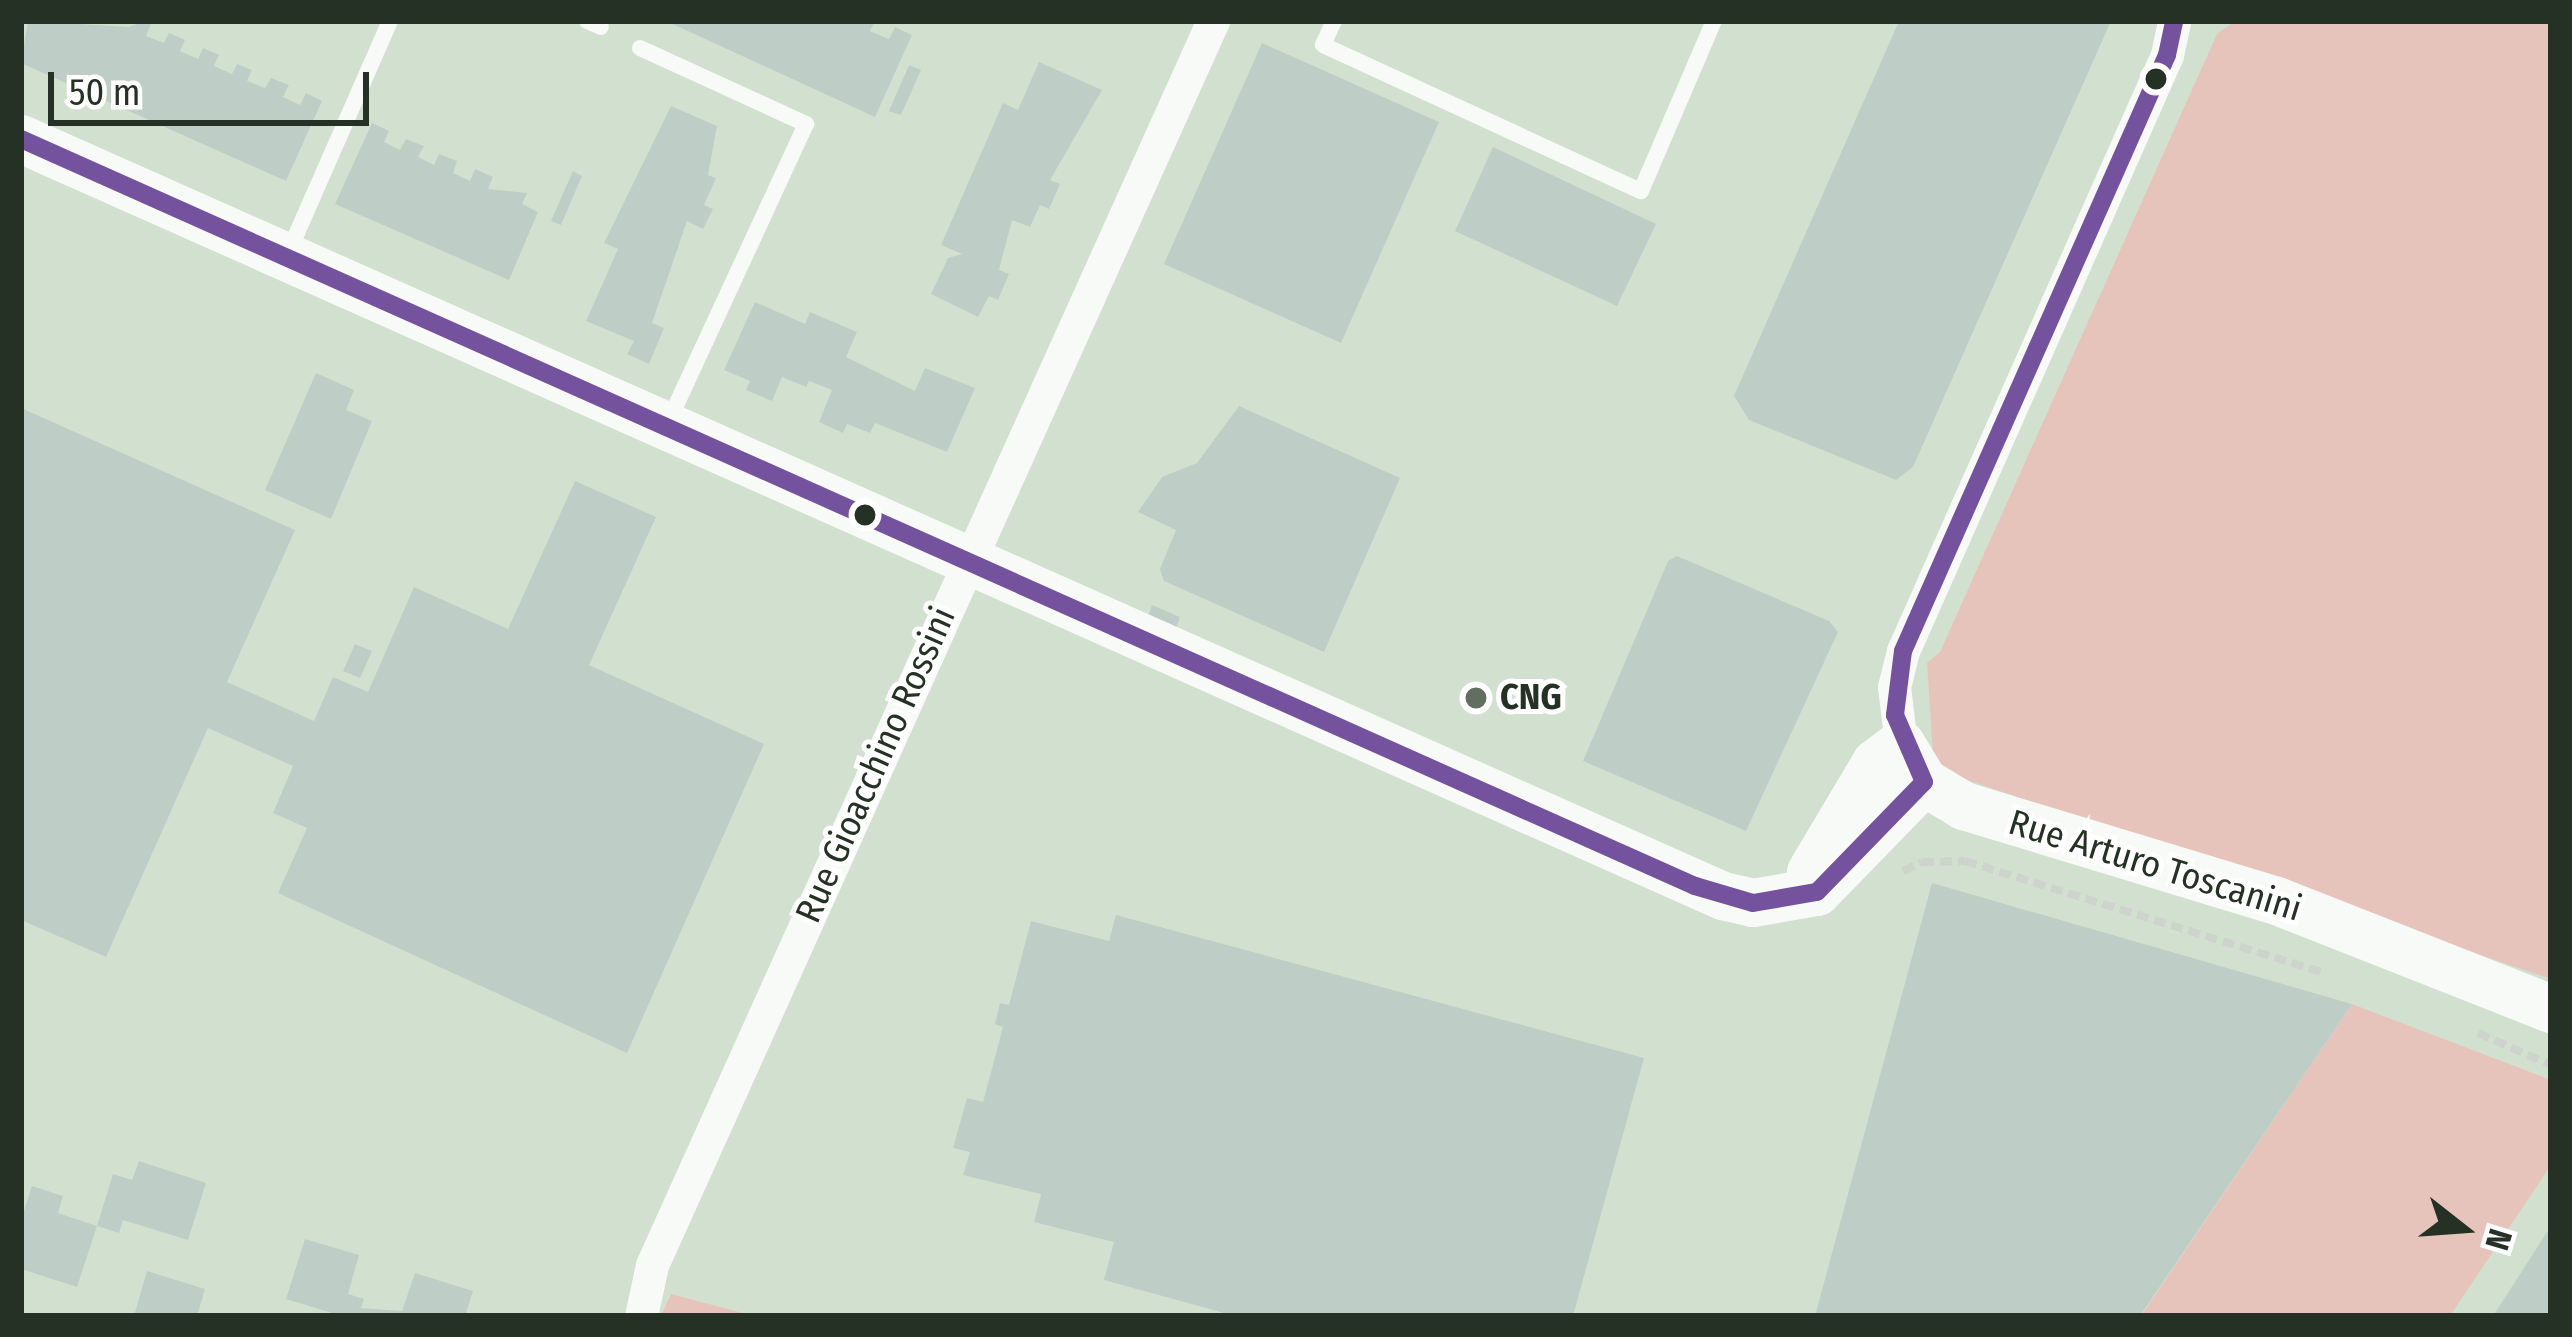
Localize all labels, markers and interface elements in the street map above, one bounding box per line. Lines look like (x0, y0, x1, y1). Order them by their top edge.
scale bar (54, 48, 375, 122)
unlabelled marker (2145, 68, 2167, 90)
text: 50 m (69, 71, 140, 115)
unlabelled marker (854, 504, 876, 526)
street label: Rue Gioacchino Rossini (787, 601, 965, 929)
place label: CNG (1500, 676, 1562, 720)
marker: CNG (1463, 685, 1489, 711)
street label: Rue Arturo Toscanini (2004, 801, 2306, 931)
north arrow (2404, 1169, 2524, 1289)
text: N (2476, 1224, 2520, 1255)

